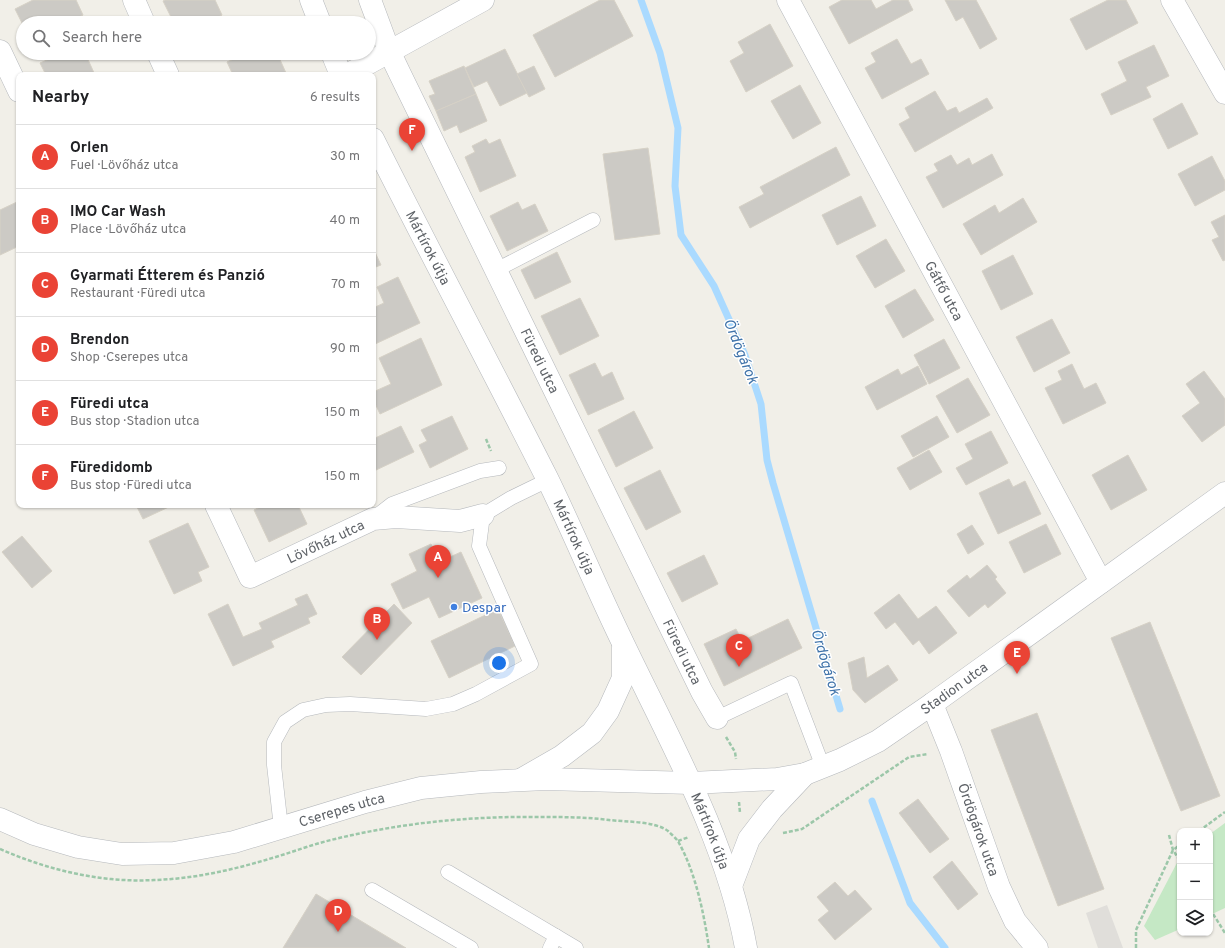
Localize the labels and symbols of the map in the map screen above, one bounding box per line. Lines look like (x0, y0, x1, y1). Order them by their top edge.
pin: F (399, 118, 425, 151)
street label: Mártírok útja (401, 209, 453, 288)
street label: Gátfő utca (920, 259, 966, 324)
water label: Ördögárok (718, 316, 762, 387)
street label: Füredi utca (516, 326, 562, 397)
street label: Mártírok útja (549, 497, 597, 578)
street label: Lövőház utca (285, 517, 368, 568)
pin: A (425, 545, 451, 578)
place label: Despar (462, 600, 507, 617)
marker: Despar (449, 602, 459, 612)
pin: B (364, 607, 390, 640)
street label: Füredi utca (658, 617, 704, 688)
water label: Ördögárok (805, 627, 845, 698)
pin: C (726, 634, 752, 667)
pin: E (1004, 641, 1030, 674)
your location (489, 653, 509, 673)
street label: Stadion utca (918, 660, 992, 719)
street label: Ördögárok utca (953, 781, 1002, 879)
street label: Cserepes utca (297, 790, 387, 832)
street label: Mártírok útja (686, 790, 732, 872)
pin: D (325, 899, 351, 932)

